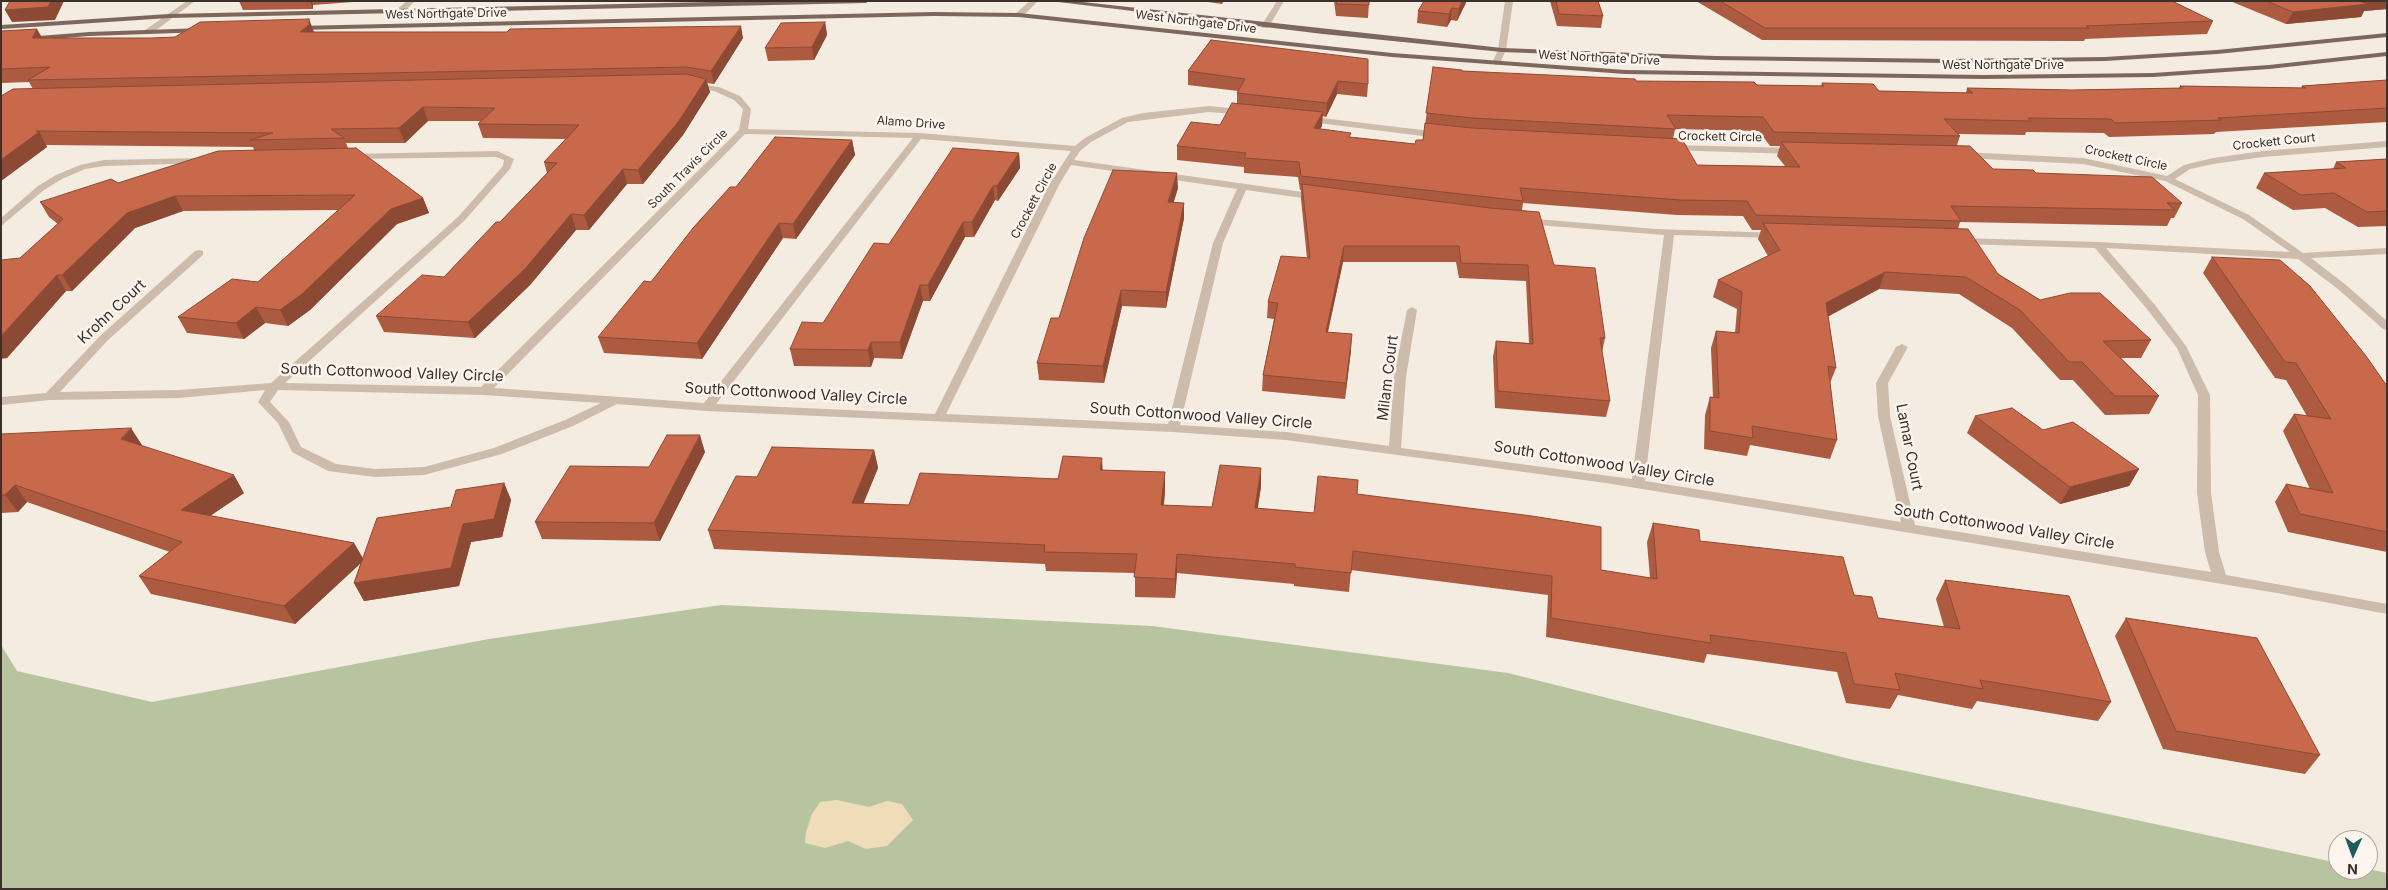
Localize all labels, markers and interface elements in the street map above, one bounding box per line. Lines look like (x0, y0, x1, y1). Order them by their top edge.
street label: West Northgate Drive (385, 6, 507, 22)
street label: West Northgate Drive (1135, 7, 1257, 37)
street label: West Northgate Drive (1538, 48, 1660, 68)
street label: West Northgate Drive (1942, 58, 2064, 72)
street label: Alamo Drive (876, 113, 946, 133)
street label: South Travis Circle (645, 126, 731, 212)
street label: Crockett Circle (1678, 129, 1762, 145)
street label: Crockett Court (2232, 130, 2316, 154)
street label: Crockett Circle (2083, 142, 2169, 174)
street label: Crockett Circle (1008, 160, 1060, 242)
street label: Krohn Court (74, 276, 150, 348)
street label: Milam Court (1374, 334, 1402, 422)
street label: South Cottonwood Valley Circle (280, 360, 504, 386)
street label: South Cottonwood Valley Circle (684, 379, 908, 409)
street label: South Cottonwood Valley Circle (1089, 399, 1313, 433)
street label: Lamar Court (1892, 402, 1926, 492)
street label: South Cottonwood Valley Circle (1492, 438, 1716, 490)
street label: South Cottonwood Valley Circle (1892, 501, 2116, 553)
north arrow (2328, 830, 2378, 880)
text: N (2347, 861, 2358, 878)

